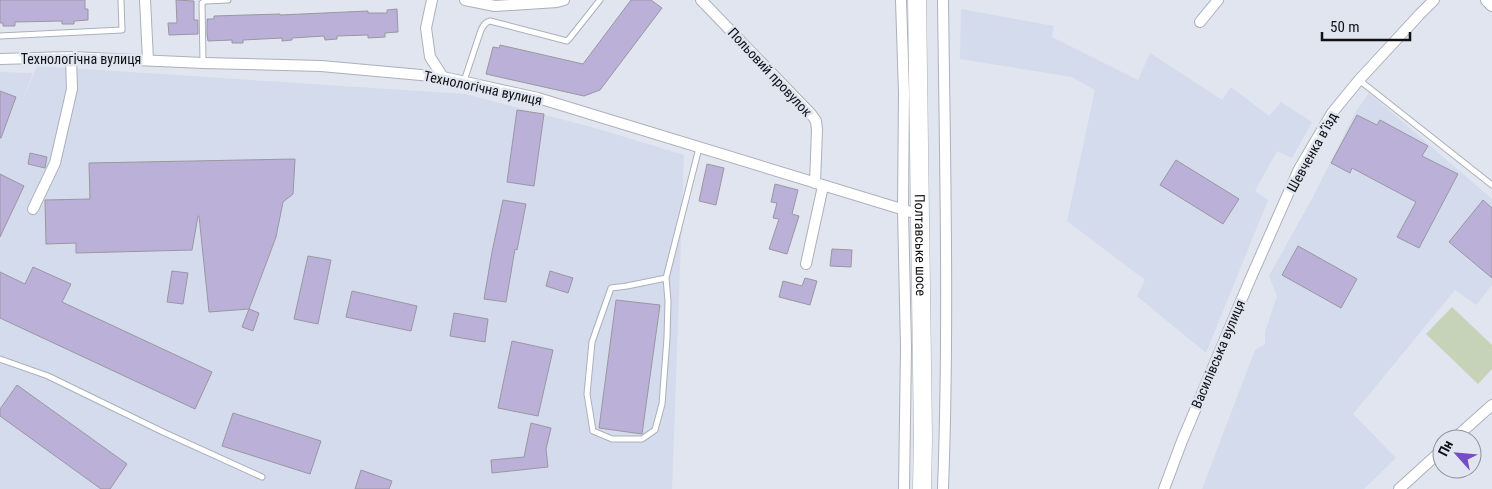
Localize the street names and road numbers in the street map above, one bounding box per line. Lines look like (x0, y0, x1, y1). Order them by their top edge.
street label: Польовий провулок (725, 24, 815, 120)
street label: Технологічна вулиця (21, 51, 141, 67)
street label: Технологічна вулиця (422, 68, 544, 108)
street label: Шевченка в’їзд (1283, 109, 1341, 195)
street label: Полтавське шосе (912, 194, 929, 296)
street label: Василівська вулиця (1188, 297, 1248, 411)

